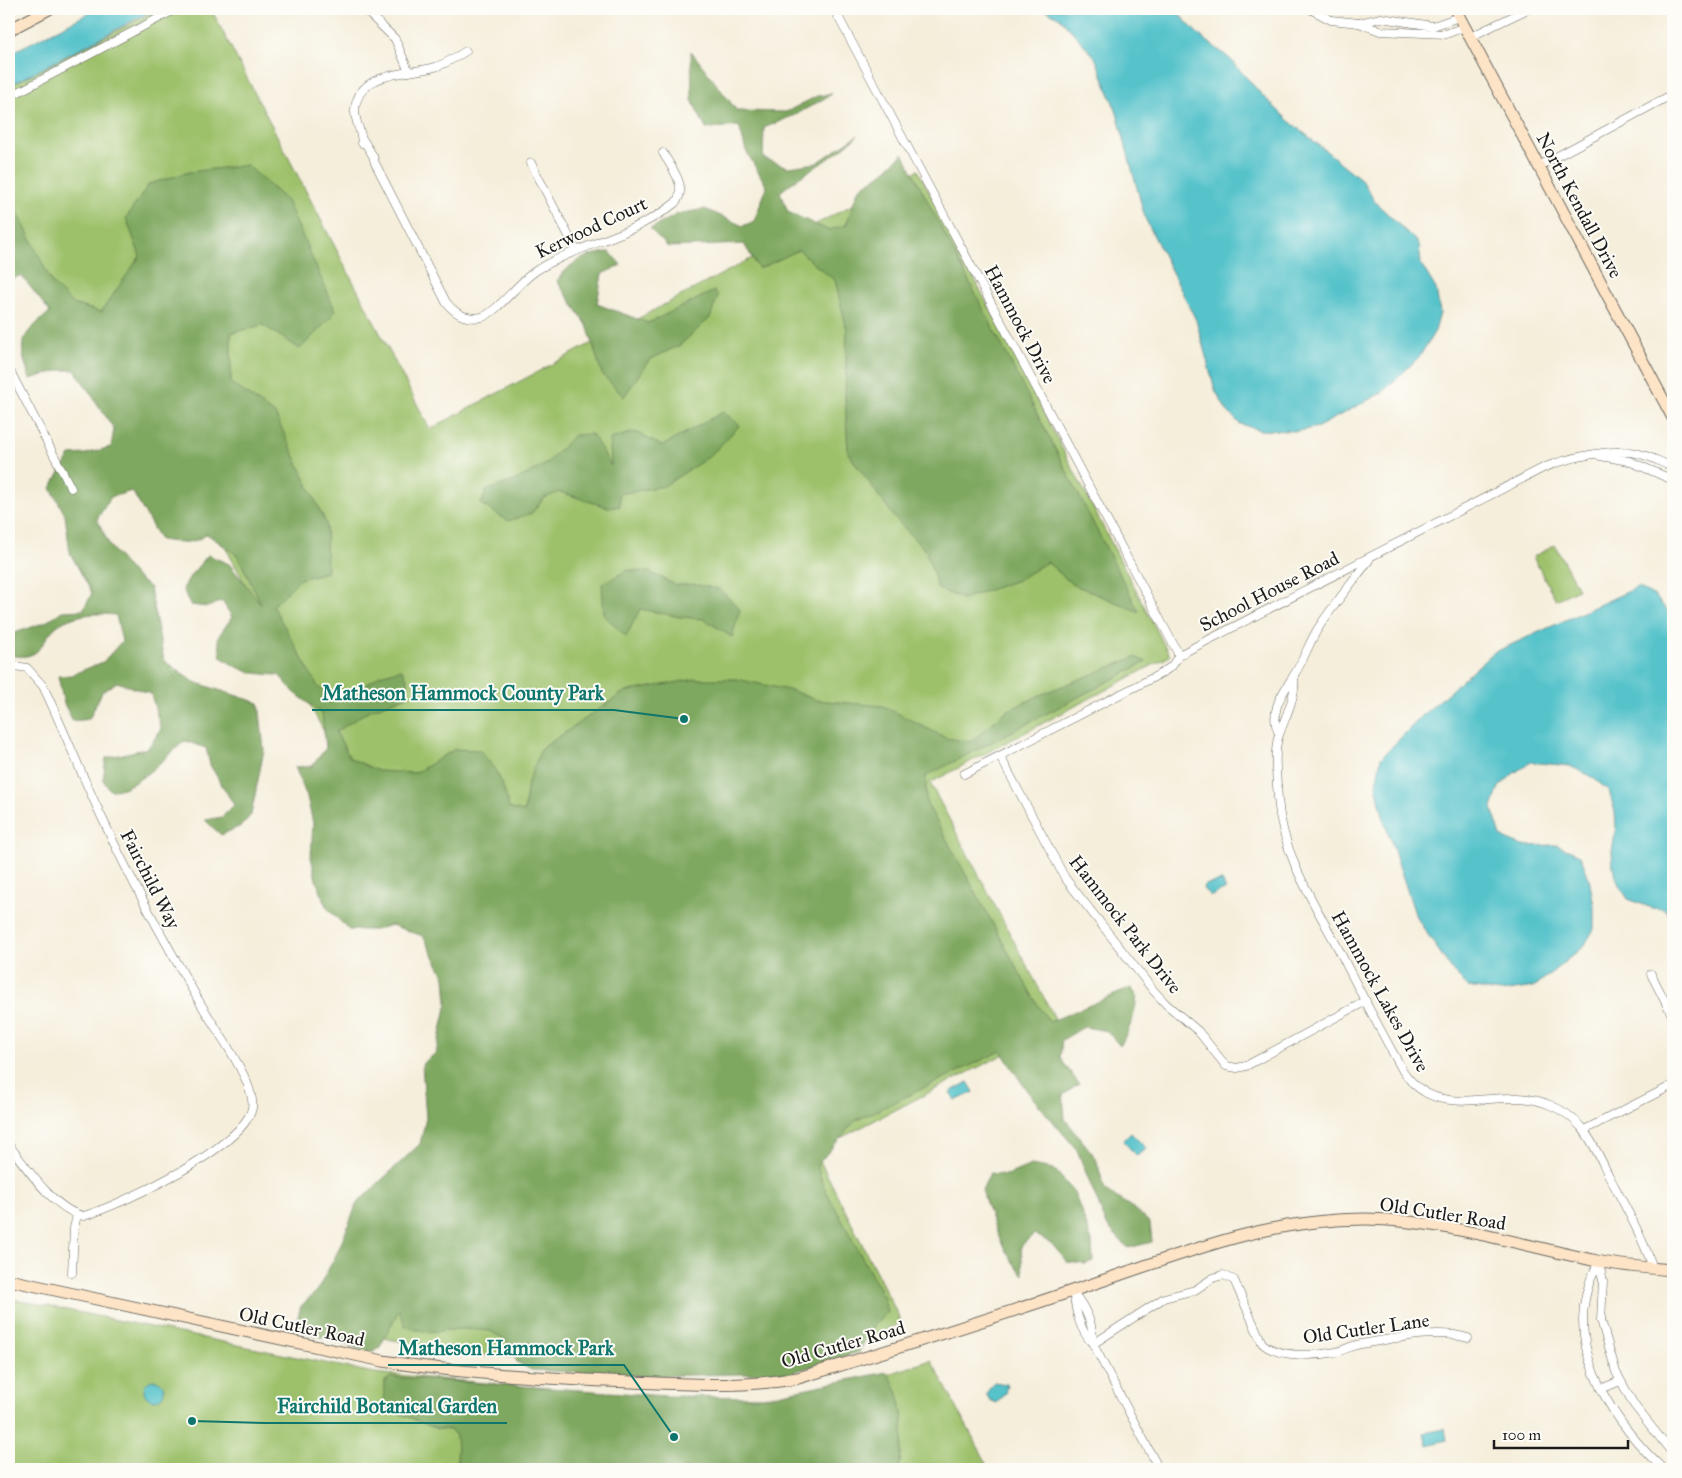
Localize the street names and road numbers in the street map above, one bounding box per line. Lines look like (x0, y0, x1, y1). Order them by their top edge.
street label: North Kendall Drive (1532, 129, 1628, 282)
street label: Kerwood Court (532, 191, 651, 263)
street label: Hammock Drive (980, 261, 1061, 387)
street label: School House Road (1196, 546, 1343, 637)
street label: Fairchild Way (116, 826, 186, 934)
street label: Hammock Park Drive (1064, 850, 1187, 998)
street label: Hammock Lakes Drive (1327, 907, 1434, 1076)
street label: Old Cutler Road (1378, 1192, 1508, 1235)
street label: Old Cutler Road (237, 1302, 367, 1351)
street label: Old Cutler Lane (1301, 1308, 1431, 1349)
street label: Old Cutler Road (779, 1316, 908, 1373)

